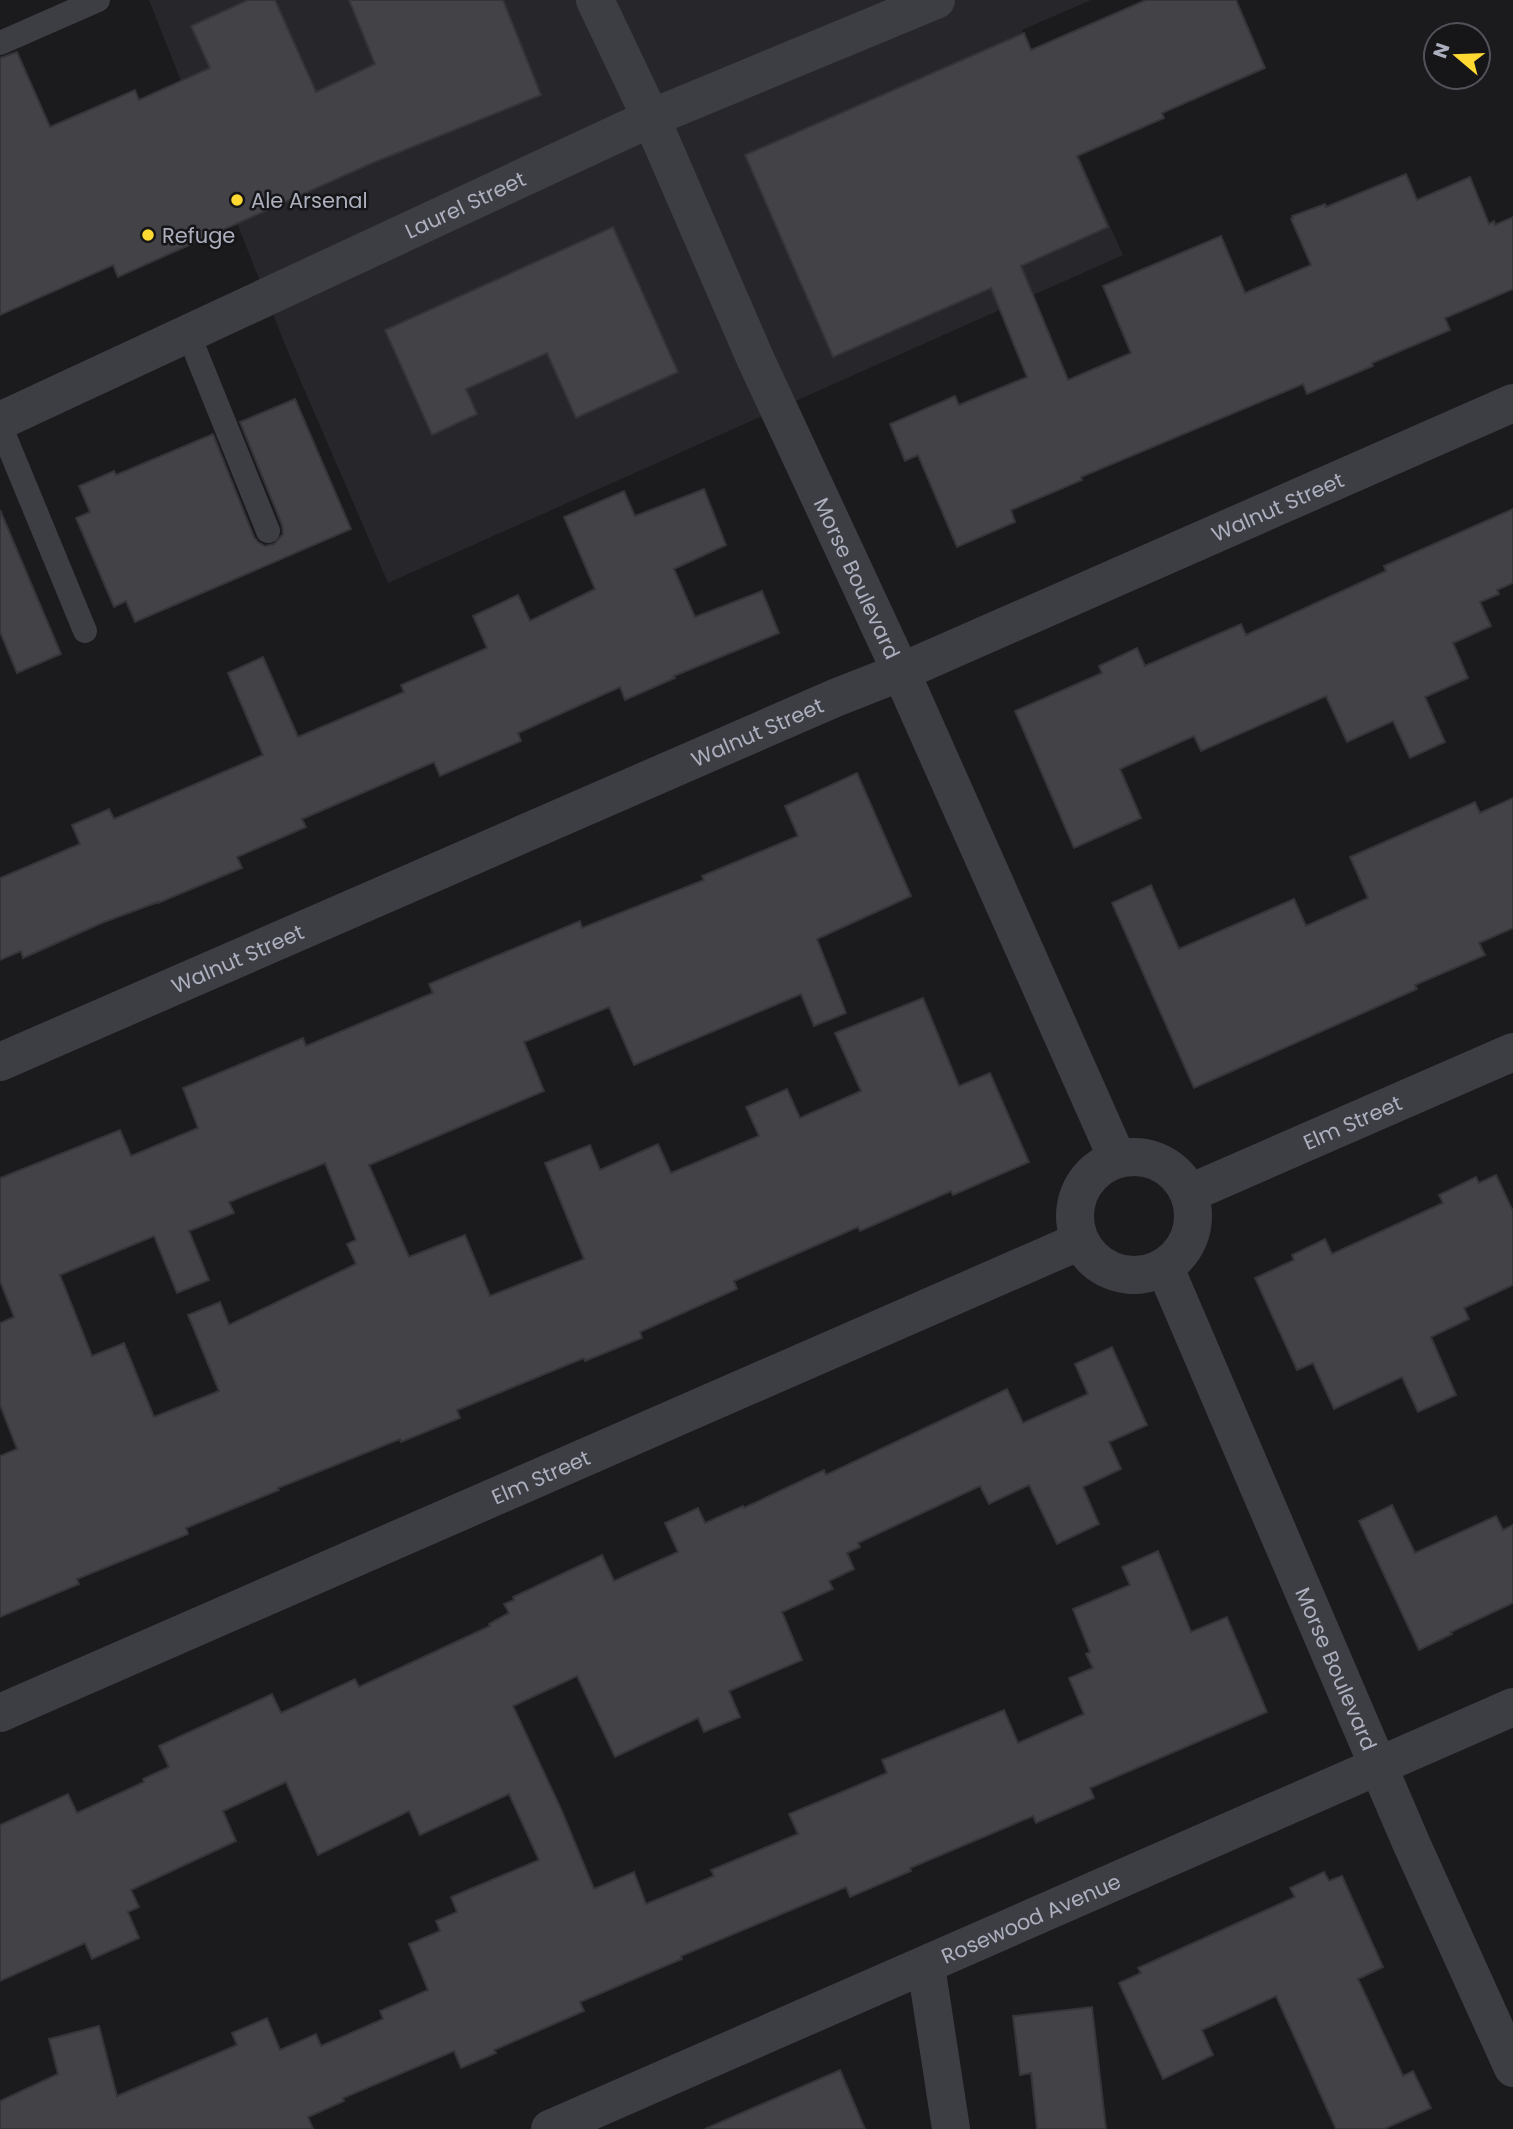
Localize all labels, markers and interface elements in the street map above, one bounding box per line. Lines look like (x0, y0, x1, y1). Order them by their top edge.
north arrow (1422, 21, 1492, 91)
text: N (1426, 39, 1456, 62)
street label: Laurel Street (400, 164, 530, 245)
place label: Ale Arsenal (251, 186, 368, 215)
marker: Ale Arsenal (229, 192, 245, 208)
place label: Refuge (162, 221, 235, 250)
marker: Refuge (140, 227, 156, 243)
street label: Walnut Street (1207, 465, 1348, 548)
street label: Morse Boulevard (807, 493, 907, 664)
street label: Walnut Street (686, 690, 828, 774)
street label: Walnut Street (167, 917, 308, 1000)
street label: Elm Street (1298, 1088, 1406, 1156)
street label: Elm Street (487, 1442, 594, 1511)
street label: Morse Boulevard (1289, 1583, 1384, 1755)
street label: Rosewood Avenue (937, 1866, 1125, 1970)

